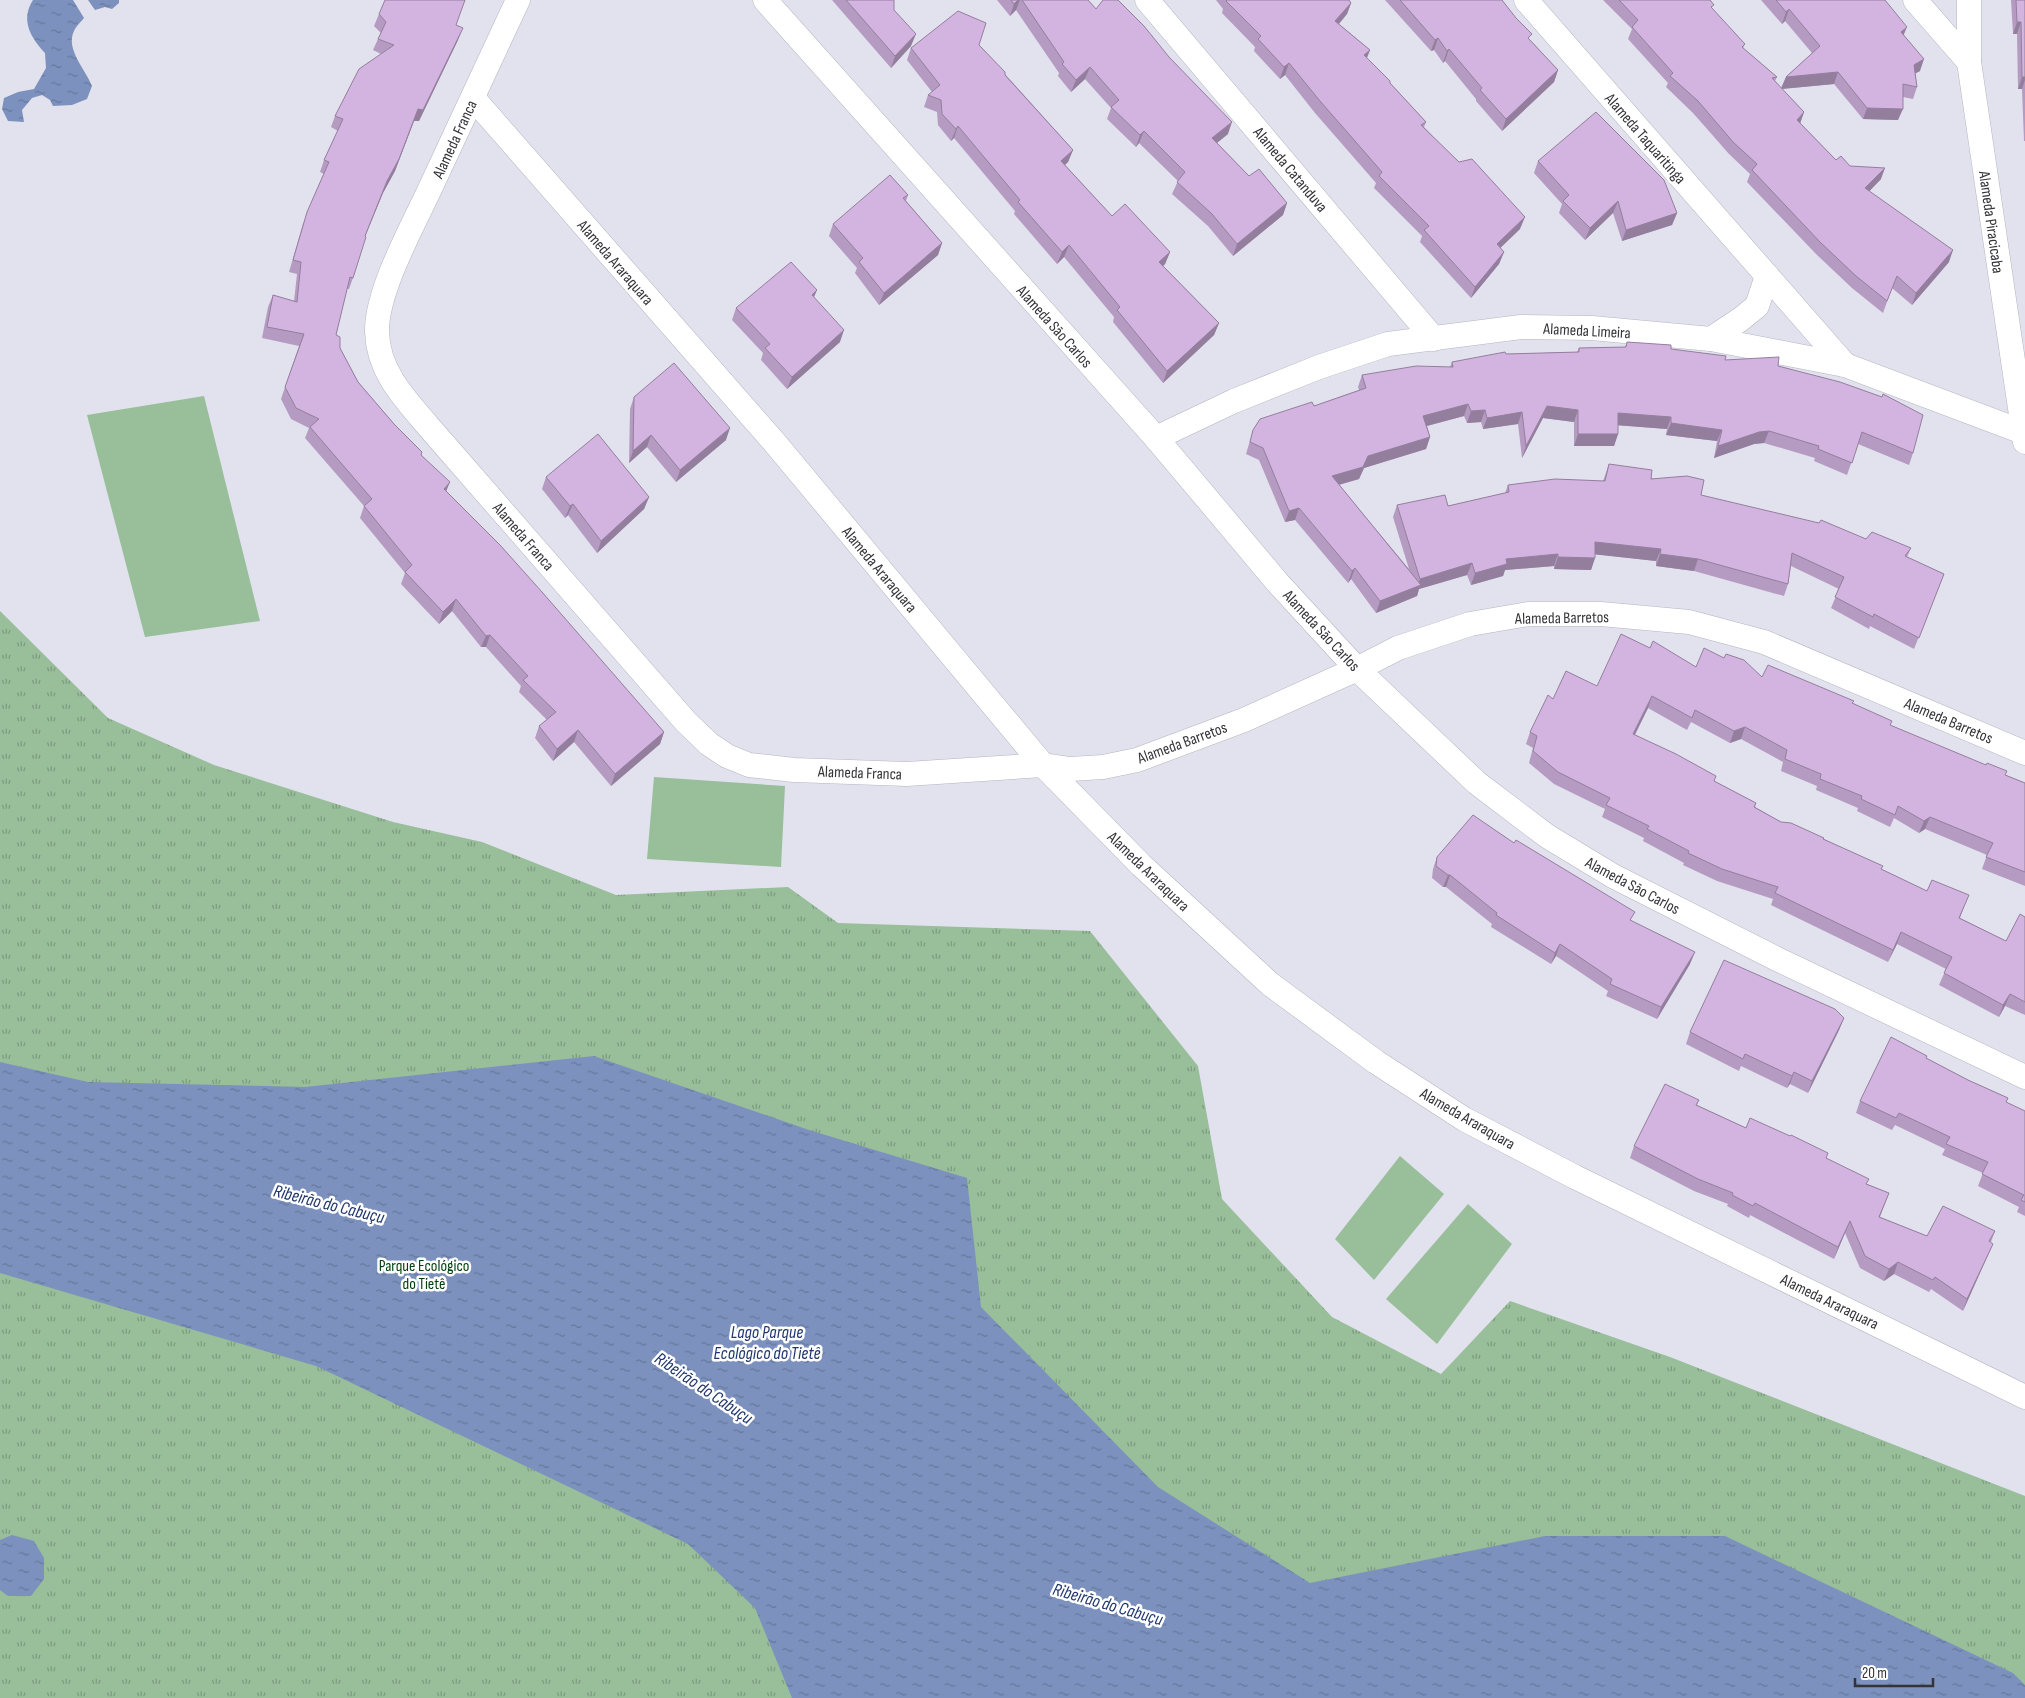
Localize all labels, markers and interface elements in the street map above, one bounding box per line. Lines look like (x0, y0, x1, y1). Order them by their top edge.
street label: Alameda Taquaritinga (1600, 89, 1689, 188)
street label: Alameda Franca (429, 98, 482, 183)
street label: Alameda Catanduva (1248, 123, 1331, 216)
street label: Alameda Piracicaba (1974, 169, 2007, 275)
street label: Alameda Araraquara (572, 216, 657, 309)
street label: Alameda São Carlos (1011, 281, 1096, 372)
street label: Alameda Limeira (1542, 320, 1631, 343)
street label: Alameda Franca (487, 498, 558, 575)
street label: Alameda Araraquara (837, 522, 920, 617)
street label: Alameda São Carlos (1278, 586, 1364, 676)
street label: Alameda Barretos (1514, 608, 1609, 629)
street label: Alameda Barretos (1900, 694, 1996, 749)
street label: Alameda Barretos (1134, 718, 1230, 769)
street label: Alameda Franca (817, 763, 902, 784)
street label: Alameda Araraquara (1102, 828, 1193, 916)
street label: Alameda São Carlos (1581, 853, 1683, 919)
street label: Alameda Araraquara (1416, 1084, 1518, 1154)
water label: Ribeirão do Cabuçu (271, 1181, 387, 1229)
park label: Parque Ecológico do Tietê (379, 1257, 469, 1294)
street label: Alameda Araraquara (1776, 1270, 1881, 1334)
water label: Lago Parque Ecológico do Tietê (713, 1322, 821, 1364)
water label: Ribeirão do Cabuçu (651, 1348, 757, 1429)
water label: Ribeirão do Cabuçu (1050, 1579, 1166, 1630)
scale bar (1855, 1656, 1932, 1688)
text: 20 m (1862, 1664, 1887, 1683)

